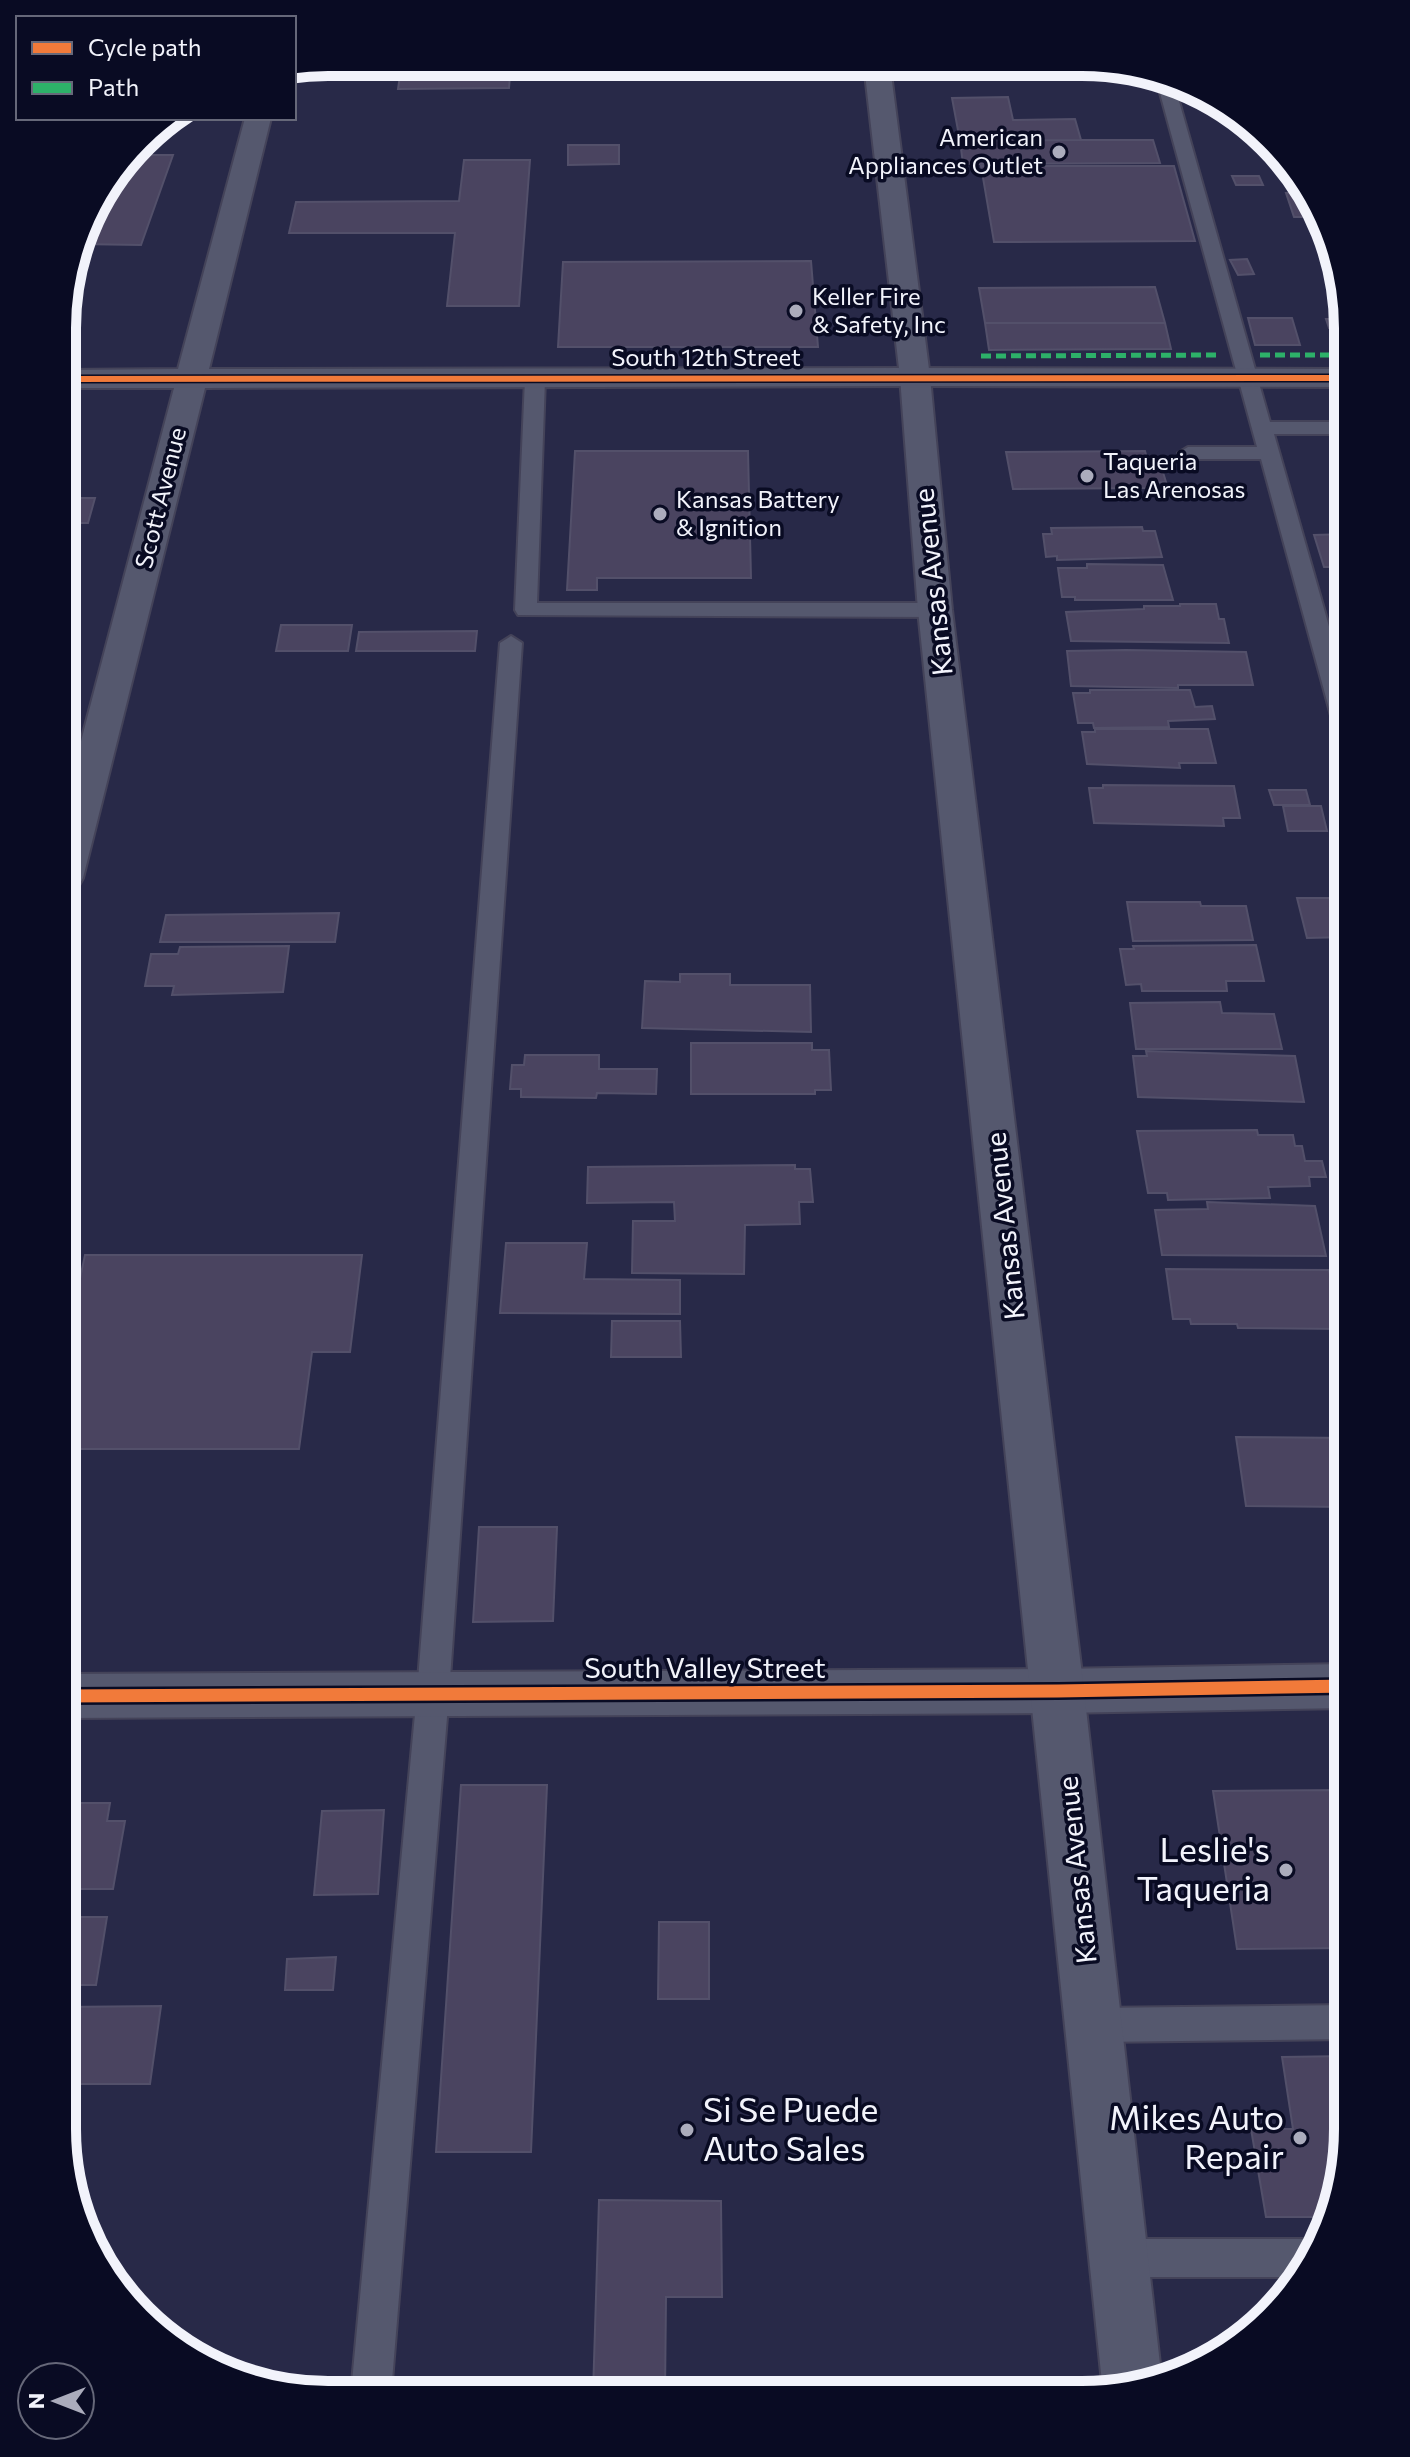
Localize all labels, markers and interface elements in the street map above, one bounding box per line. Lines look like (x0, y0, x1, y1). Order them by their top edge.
legend (16, 16, 296, 120)
text: Cycle path (88, 32, 202, 61)
text: Path (88, 72, 139, 101)
place label: American Appliances Outlet (848, 122, 1043, 179)
marker: American Appliances Outlet (1050, 143, 1068, 161)
place label: Keller Fire & Safety, Inc (812, 281, 946, 338)
marker: Keller Fire & Safety, Inc (787, 302, 805, 320)
street label: South 12th Street (611, 342, 801, 371)
street label: Scott Avenue (128, 424, 191, 571)
place label: Taqueria Las Arenosas (1103, 446, 1245, 503)
marker: Taqueria Las Arenosas (1078, 467, 1096, 485)
place label: Kansas Battery & Ignition (676, 484, 840, 541)
street label: Kansas Avenue (905, 487, 959, 678)
marker: Kansas Battery & Ignition (651, 505, 669, 523)
street label: Kansas Avenue (977, 1131, 1031, 1322)
street label: South Valley Street (584, 1650, 826, 1684)
street label: Kansas Avenue (1049, 1775, 1103, 1966)
place label: Leslie's Taqueria (1136, 1827, 1270, 1908)
marker: Leslie's Taqueria (1277, 1861, 1295, 1879)
place label: Si Se Puede Auto Sales (703, 2087, 878, 2168)
place label: Mikes Auto Repair (1109, 2095, 1284, 2176)
marker: Si Se Puede Auto Sales (678, 2121, 696, 2139)
marker: Mikes Auto Repair (1291, 2129, 1309, 2147)
north arrow (16, 2361, 96, 2441)
text: N (22, 2393, 49, 2409)

